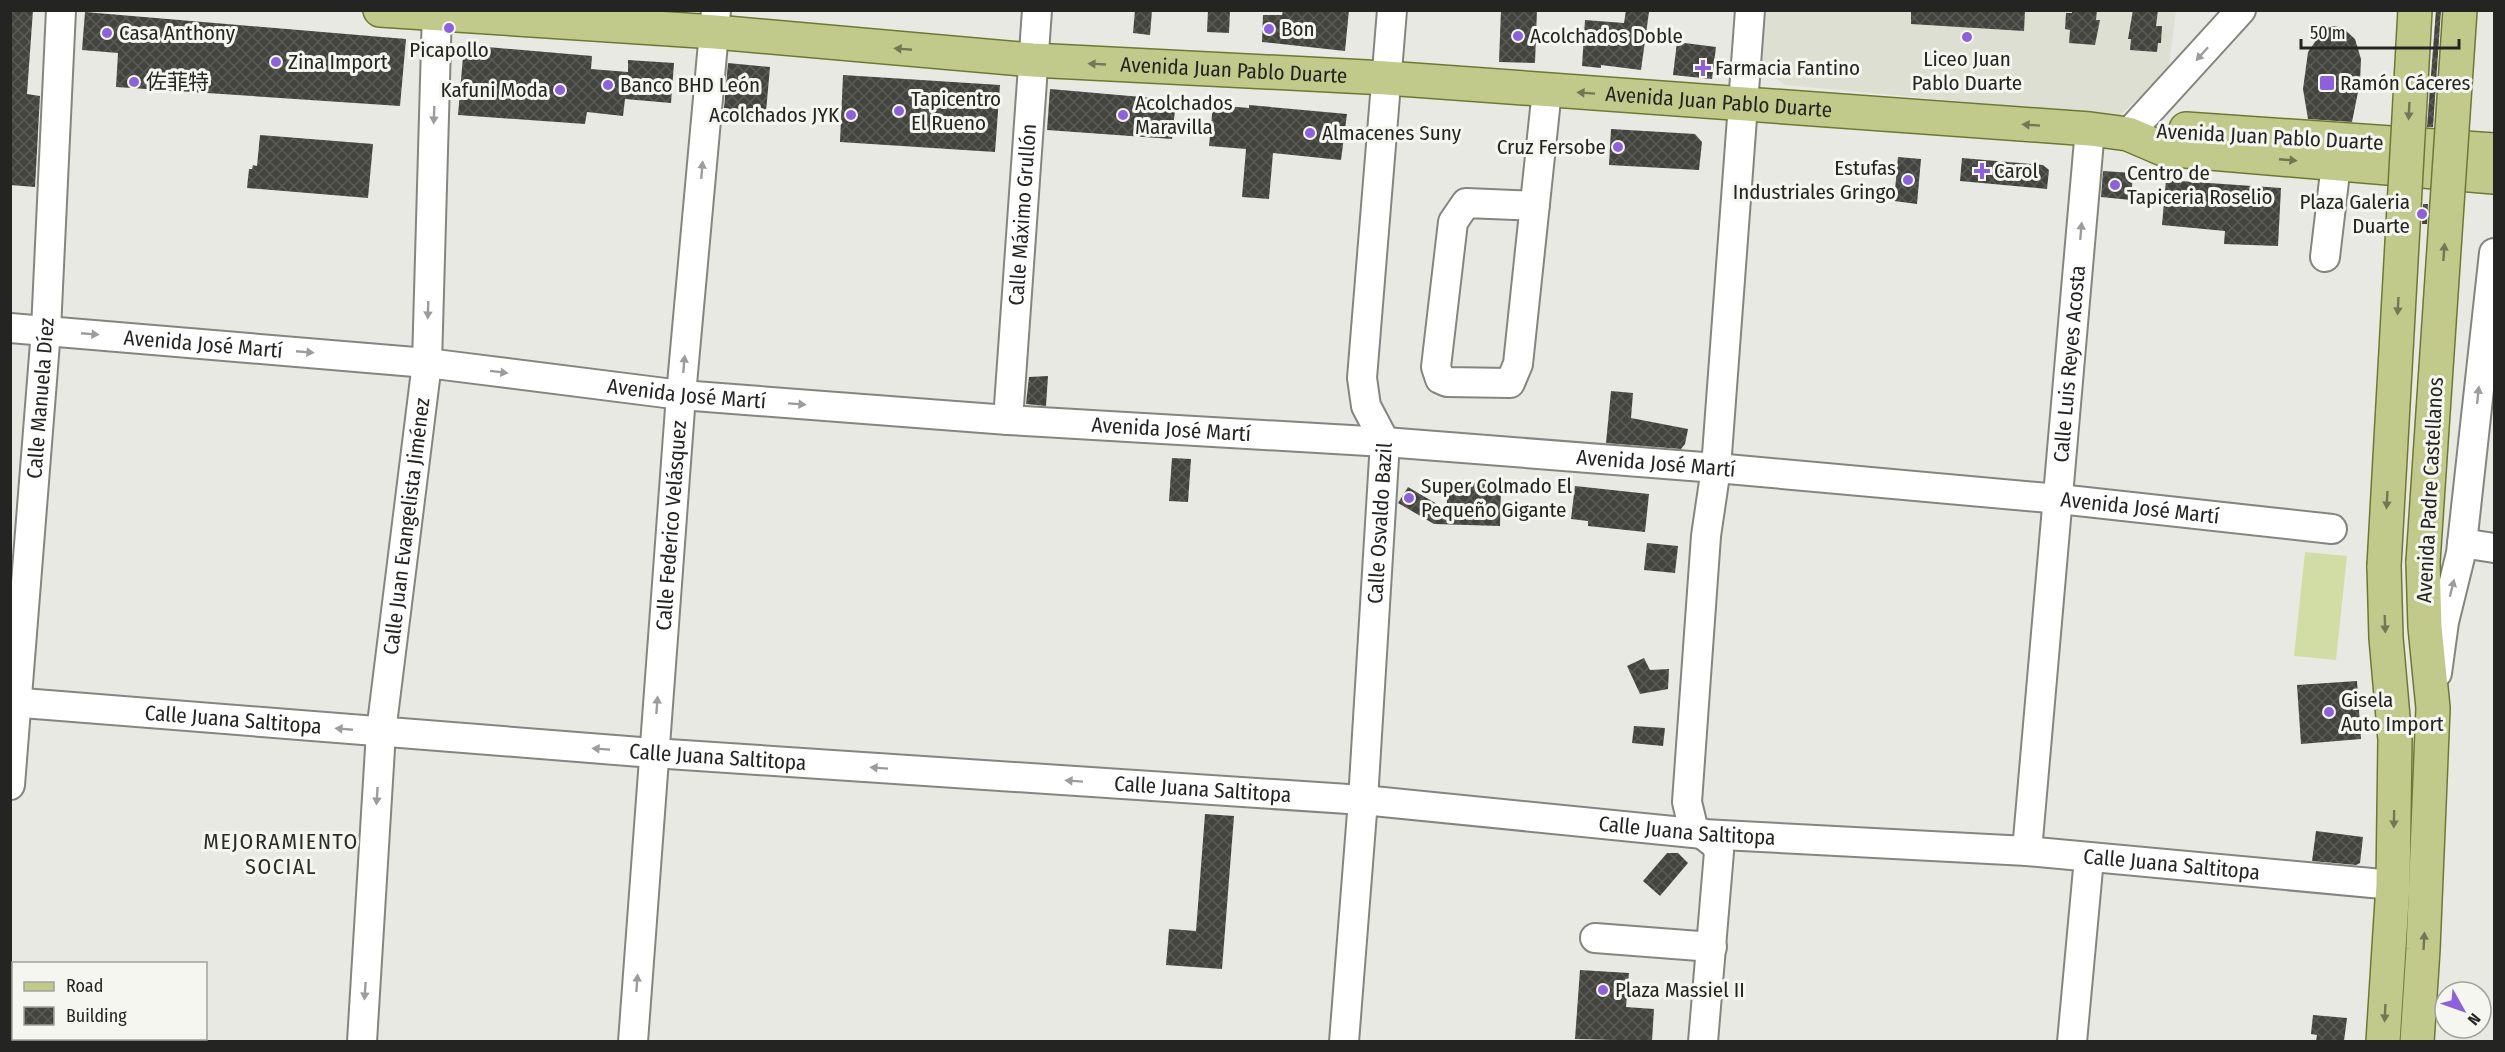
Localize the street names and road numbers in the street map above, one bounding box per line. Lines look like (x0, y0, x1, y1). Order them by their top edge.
street label: Avenida Juan Pablo Duarte (1120, 52, 1348, 89)
street label: Avenida Juan Pablo Duarte (1604, 81, 1833, 123)
street label: Avenida Juan Pablo Duarte (2156, 118, 2384, 156)
street label: Calle Máximo Grullón (1003, 123, 1042, 306)
street label: Calle Luis Reyes Acosta (2048, 264, 2091, 463)
street label: Calle Manuela Díez (21, 317, 60, 480)
street label: Avenida José Martí (123, 325, 284, 364)
street label: Avenida José Martí (606, 373, 767, 414)
street label: Avenida Padre Castellanos (2411, 377, 2449, 603)
street label: Calle Juan Evangelista Jiménez (378, 396, 436, 656)
street label: Avenida José Martí (1091, 412, 1252, 447)
street label: Calle Federico Velásquez (651, 420, 692, 631)
street label: Calle Osvaldo Bazil (1362, 441, 1398, 605)
street label: Avenida José Martí (1576, 444, 1737, 483)
street label: Avenida José Martí (2059, 486, 2221, 530)
street label: Calle Juana Saltitopa (144, 700, 323, 740)
street label: Calle Juana Saltitopa (628, 738, 807, 776)
street label: Calle Juana Saltitopa (1113, 771, 1292, 808)
street label: Calle Juana Saltitopa (1597, 811, 1776, 851)
street label: Calle Juana Saltitopa (2082, 843, 2261, 886)

